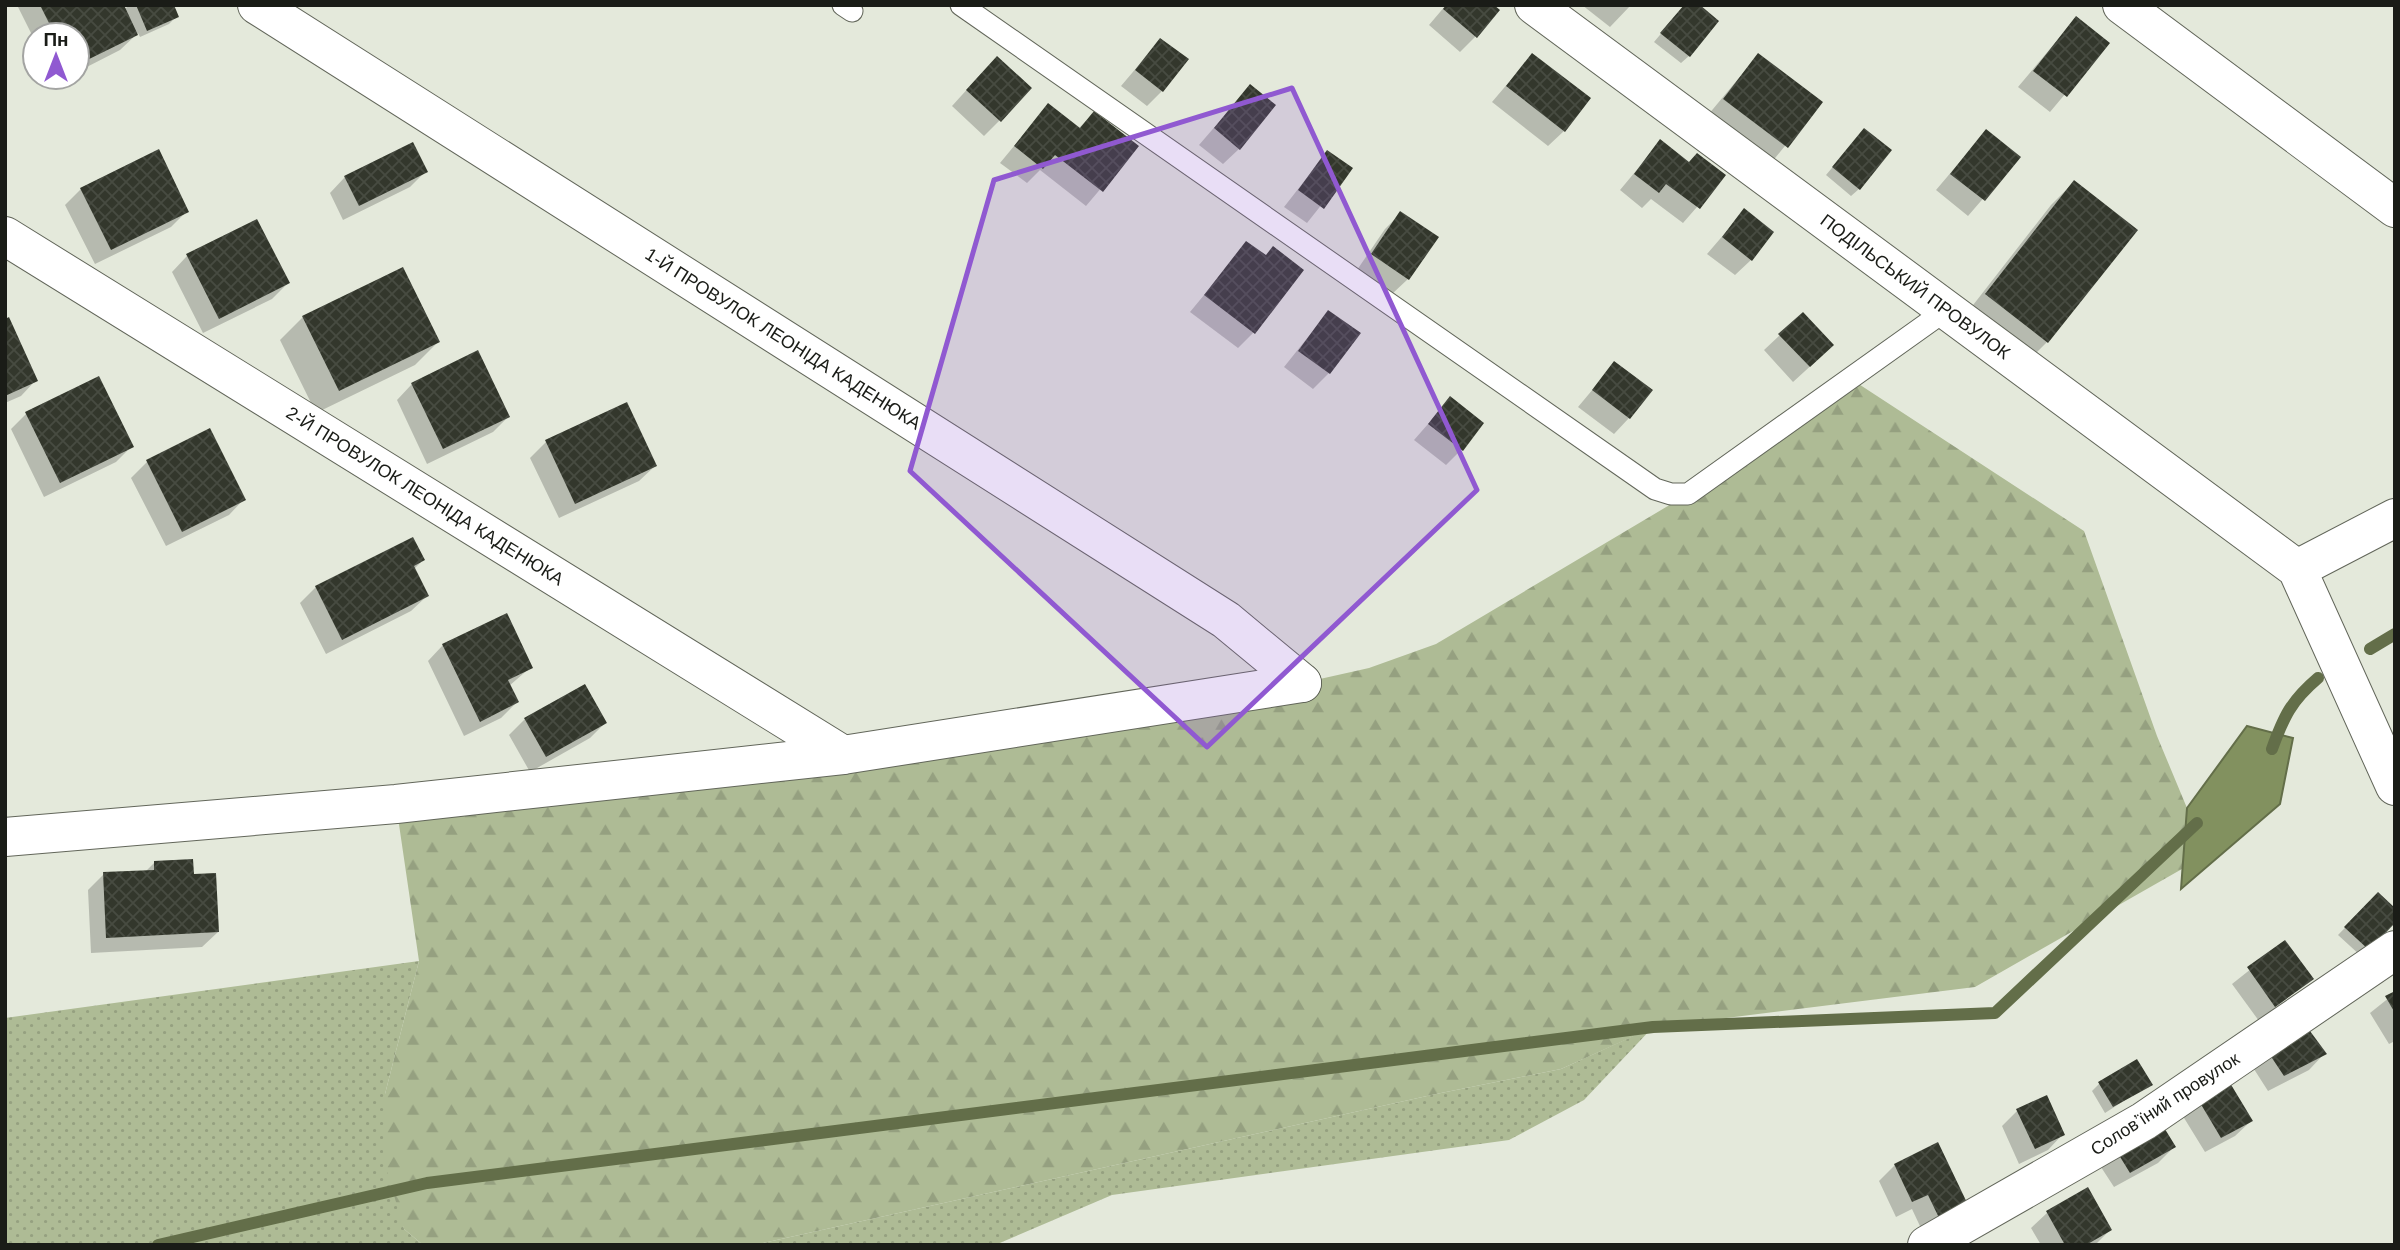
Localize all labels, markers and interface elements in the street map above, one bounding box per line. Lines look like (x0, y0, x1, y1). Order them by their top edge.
north arrow (21, 21, 91, 91)
text: Пн (43, 29, 69, 50)
street label: ПОДІЛЬСЬКИЙ ПРОВУЛОК (1817, 210, 2014, 364)
street label: 1-Й ПРОВУЛОК ЛЕОНІДА КАДЕНЮКА (642, 244, 924, 434)
street label: 2-Й ПРОВУЛОК ЛЕОНІДА КАДЕНЮКА (283, 403, 567, 589)
street label: Соловʼїний провулок (2087, 1048, 2243, 1160)

